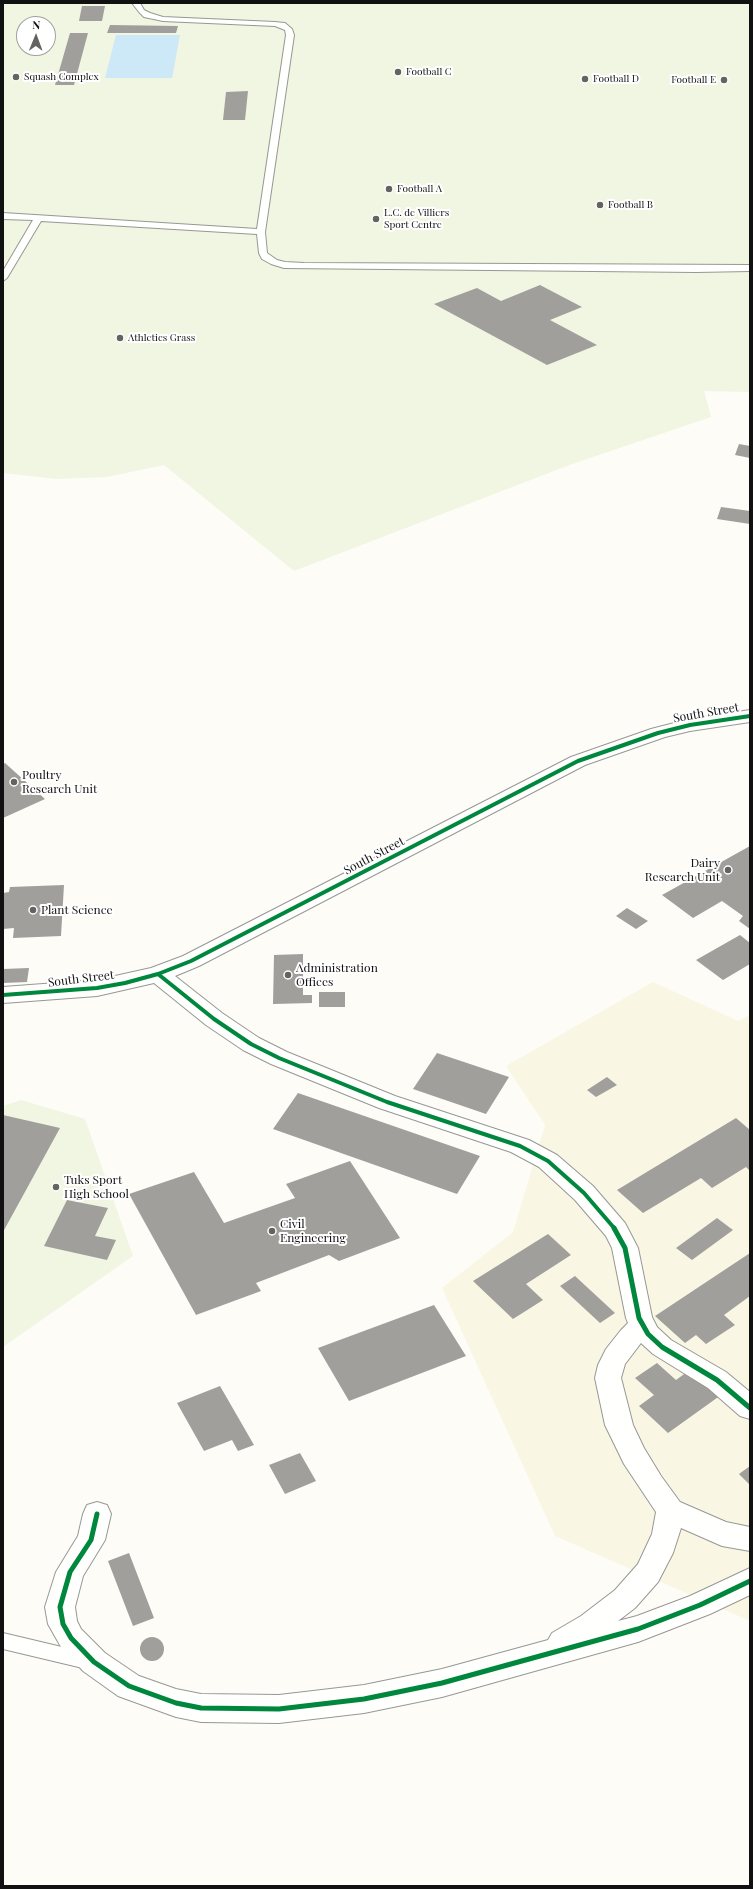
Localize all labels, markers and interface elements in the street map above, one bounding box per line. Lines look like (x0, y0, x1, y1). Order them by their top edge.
north arrow (16, 16, 56, 56)
text: N (32, 17, 40, 32)
place label: Football C (406, 66, 452, 78)
marker: Football C (393, 67, 403, 77)
place label: Squash Complex (24, 71, 99, 83)
marker: Squash Complex (11, 72, 21, 82)
place label: Football D (593, 73, 639, 85)
marker: Football D (580, 74, 590, 84)
place label: Football E (671, 74, 716, 86)
marker: Football E (719, 75, 729, 85)
place label: Football A (397, 183, 442, 195)
marker: Football A (384, 184, 394, 194)
place label: Football B (608, 199, 653, 211)
marker: Football B (595, 200, 605, 210)
place label: L.C. de Villiers Sport Centre (384, 207, 449, 230)
marker: L.C. de Villiers Sport Centre (371, 214, 381, 224)
place label: Athletics Grass (128, 332, 195, 344)
marker: Athletics Grass (115, 333, 125, 343)
street label: South Street (672, 700, 740, 726)
place label: Poultry Research Unit (22, 768, 97, 796)
marker: Poultry Research Unit (9, 777, 19, 787)
street label: South Street (341, 834, 407, 878)
place label: Dairy Research Unit (645, 856, 720, 884)
marker: Dairy Research Unit (723, 865, 733, 875)
place label: Plant Science (41, 903, 113, 917)
marker: Plant Science (28, 905, 38, 915)
place label: Administration Offices (296, 961, 378, 989)
street label: South Street (47, 968, 115, 990)
marker: Administration Offices (283, 970, 293, 980)
place label: Tuks Sport High School (64, 1173, 129, 1201)
marker: Tuks Sport High School (51, 1182, 61, 1192)
place label: Civil Engineering (280, 1217, 346, 1245)
marker: Civil Engineering (267, 1226, 277, 1236)

